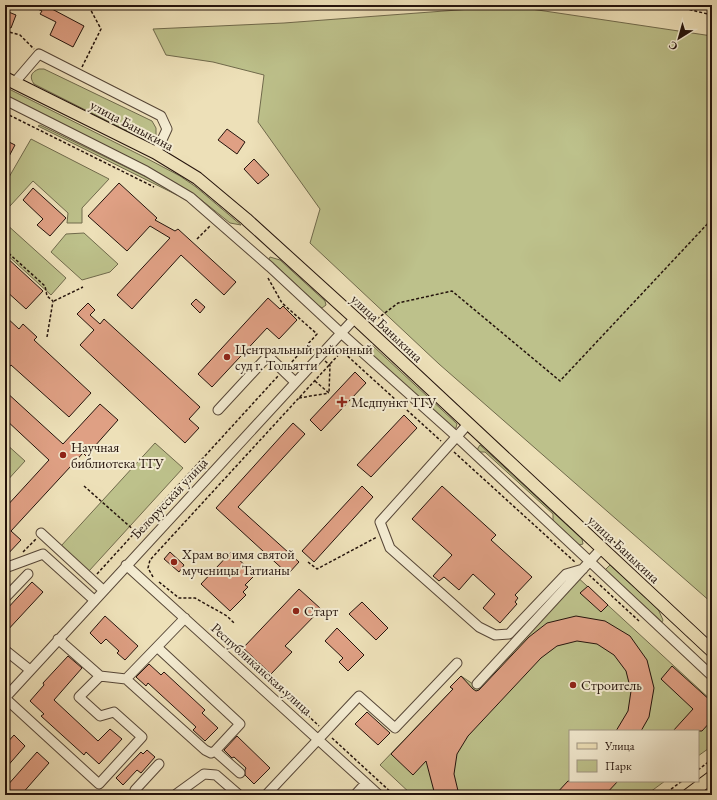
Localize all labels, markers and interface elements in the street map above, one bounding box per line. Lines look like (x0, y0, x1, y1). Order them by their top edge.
north arrow (659, 18, 699, 58)
text: С (665, 38, 680, 54)
street label: улица Баныкина (87, 95, 177, 155)
street label: улица Баныкина (347, 290, 427, 366)
place label: Центральный районный суд г. Тольятти (235, 340, 373, 374)
marker: Центральный районный суд г. Тольятти (222, 352, 232, 362)
place label: Медпункт ТГУ (351, 393, 436, 411)
marker: Медпункт ТГУ (336, 396, 348, 408)
place label: Научная библиотека ТГУ (71, 438, 164, 472)
marker: Научная библиотека ТГУ (58, 450, 68, 460)
street label: Белорусская улица (127, 453, 212, 542)
street label: улица Баныкина (584, 511, 664, 587)
place label: Храм во имя святой мученицы Татианы (181, 545, 295, 579)
marker: Храм во имя святой мученицы Татианы (169, 557, 179, 567)
place label: Старт (304, 602, 339, 620)
marker: Старт (291, 606, 301, 616)
street label: Республиканская улица (208, 619, 317, 719)
place label: Строитель (581, 676, 642, 694)
marker: Строитель (568, 680, 578, 690)
legend (569, 730, 699, 782)
text: Улица (604, 738, 635, 754)
text: Парк (605, 758, 632, 774)

